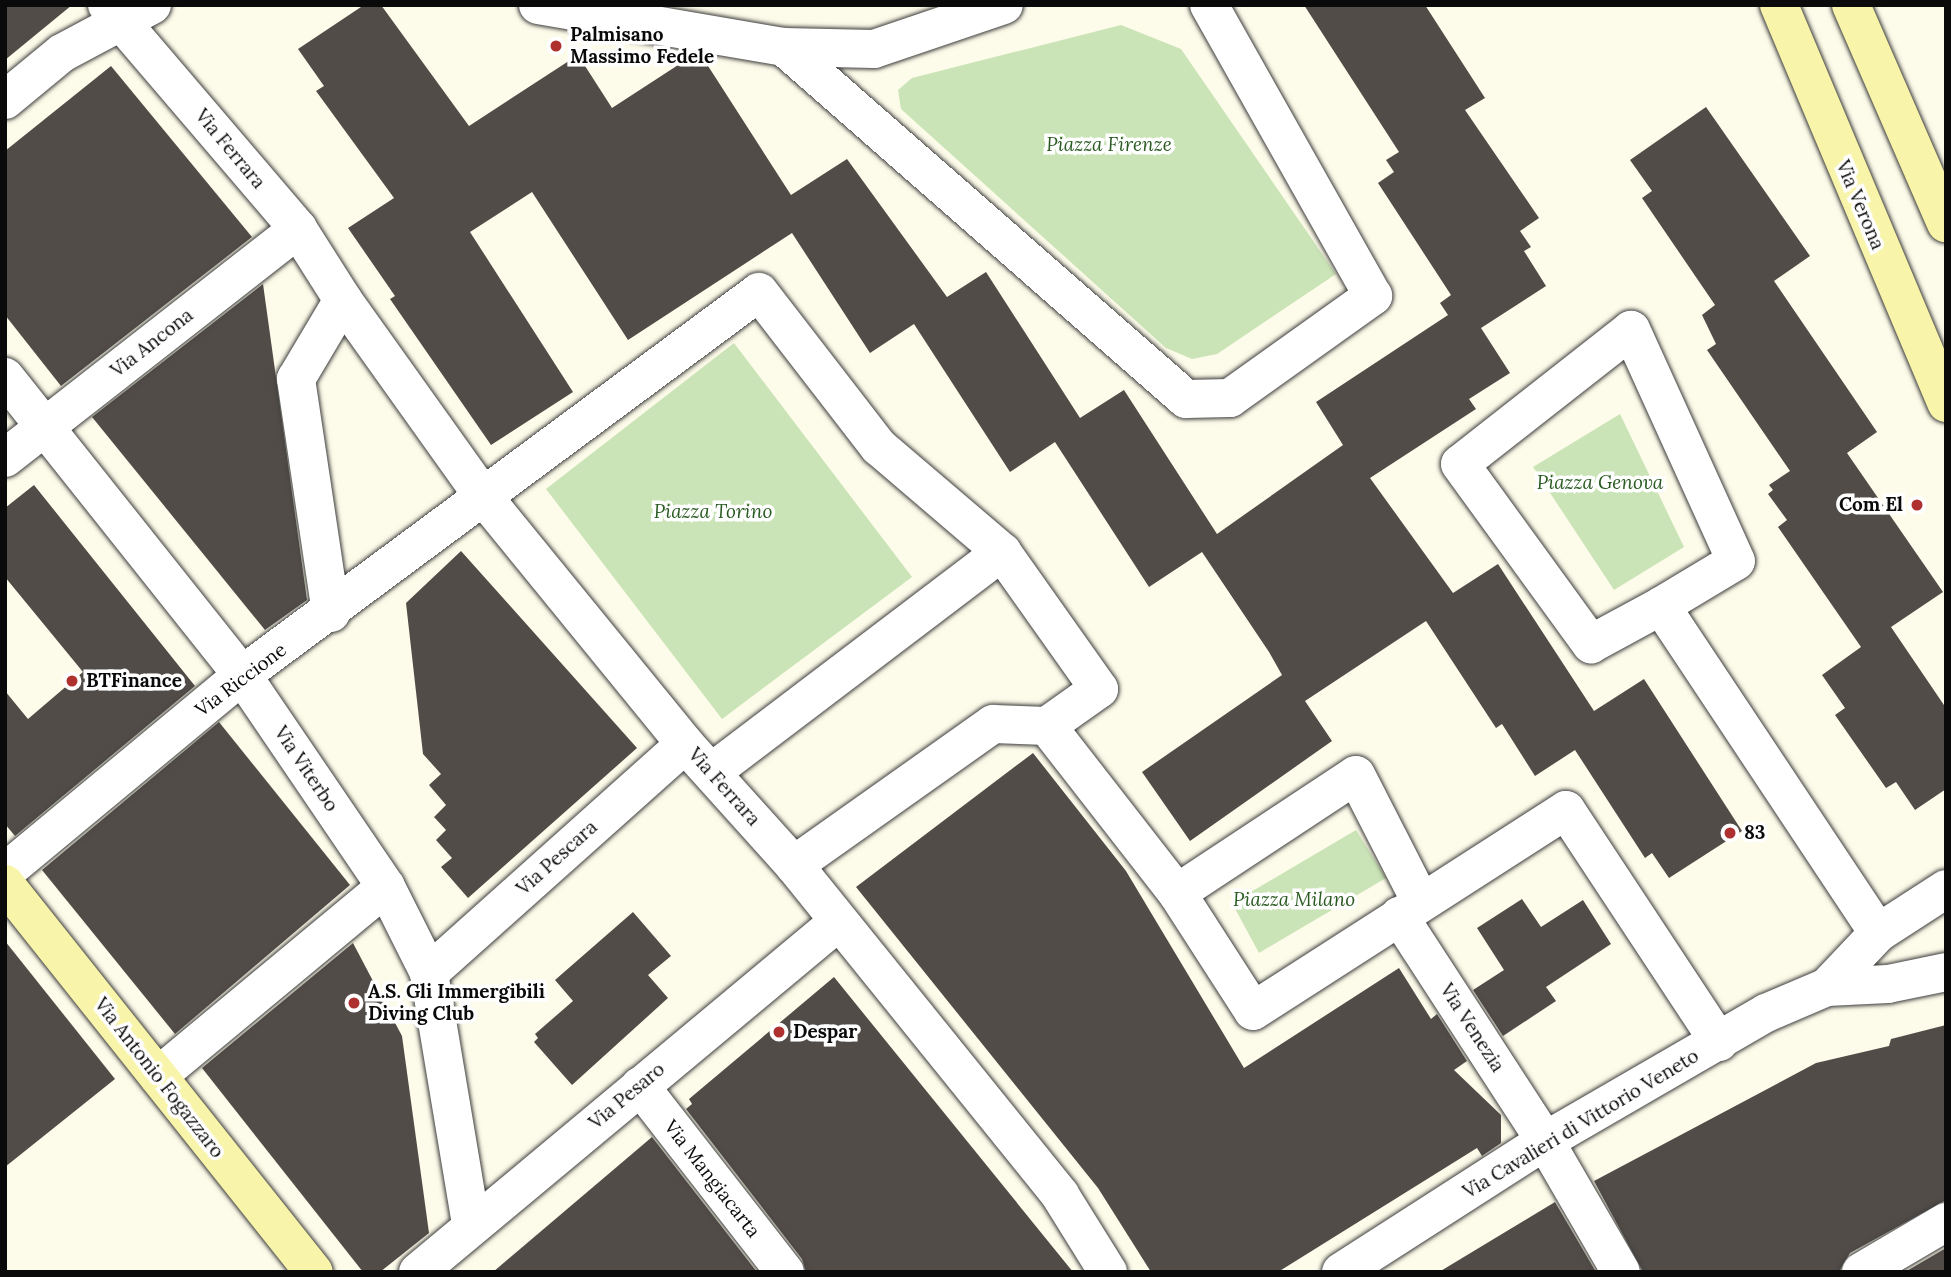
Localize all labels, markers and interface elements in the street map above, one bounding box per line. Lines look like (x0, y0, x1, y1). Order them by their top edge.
place label: Palmisano Massimo Fedele (570, 24, 714, 68)
marker: Palmisano Massimo Fedele (548, 38, 564, 54)
street label: Via Ferrara (190, 105, 270, 193)
park label: Piazza Firenze (1046, 134, 1172, 156)
street label: Via Verona (1831, 157, 1889, 253)
street label: Via Ancona (106, 304, 198, 382)
park label: Piazza Genova (1537, 472, 1663, 494)
place label: Com El (1839, 494, 1903, 516)
marker: Com El (1909, 497, 1925, 513)
park label: Piazza Torino (654, 501, 772, 523)
street label: Via Riccione (191, 638, 291, 722)
place label: BTFinance (86, 670, 182, 692)
marker: BTFinance (64, 673, 80, 689)
street label: Via Viterbo (269, 722, 343, 816)
street label: Via Ferrara (683, 743, 765, 831)
street label: Via Pescara (512, 816, 602, 900)
place label: 83 (1744, 822, 1766, 844)
marker: 83 (1722, 825, 1738, 841)
park label: Piazza Milano (1233, 889, 1355, 911)
street label: Via Venezia (1435, 979, 1509, 1077)
place label: A.S. Gli Immergibili Diving Club (368, 981, 545, 1025)
street label: Via Antonio Fogazzaro (89, 993, 229, 1163)
marker: A.S. Gli Immergibili Diving Club (346, 995, 362, 1011)
place label: Despar (793, 1021, 857, 1043)
marker: Despar (771, 1024, 787, 1040)
street label: Via Cavalieri di Vittorio Veneto (1459, 1044, 1703, 1204)
street label: Via Pesaro (585, 1058, 669, 1134)
street label: Via Mangiacarta (659, 1116, 765, 1242)

